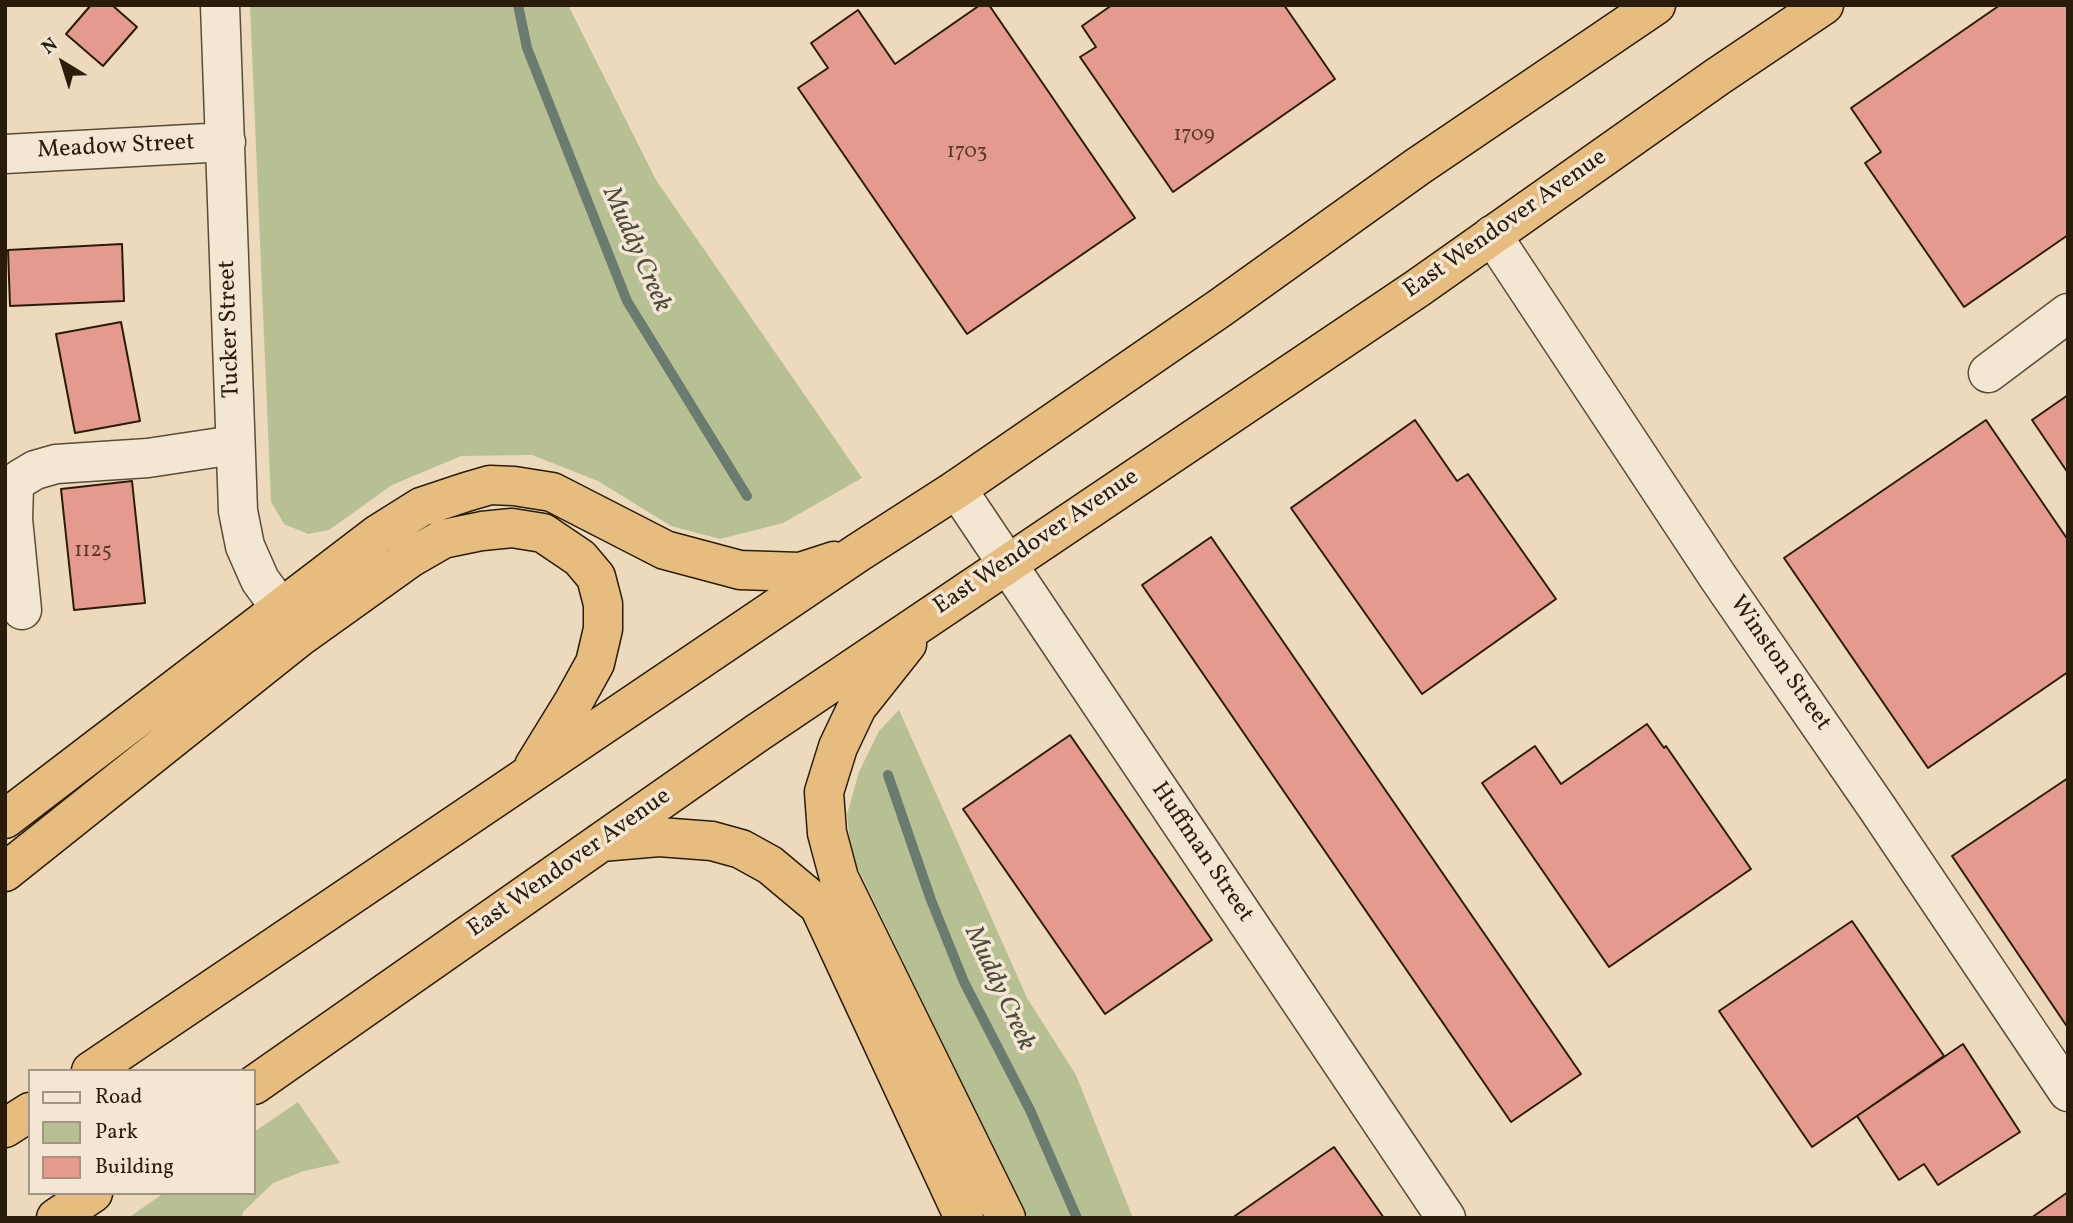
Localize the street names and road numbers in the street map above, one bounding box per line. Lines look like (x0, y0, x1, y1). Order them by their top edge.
street label: Meadow Street (37, 129, 195, 167)
street label: East Wendover Avenue (1399, 144, 1613, 306)
street label: Tucker Street (214, 259, 248, 399)
street label: East Wendover Avenue (929, 464, 1145, 622)
street label: Winston Street (1722, 591, 1836, 737)
street label: Huffman Street (1144, 777, 1258, 929)
street label: East Wendover Avenue (463, 783, 677, 945)

